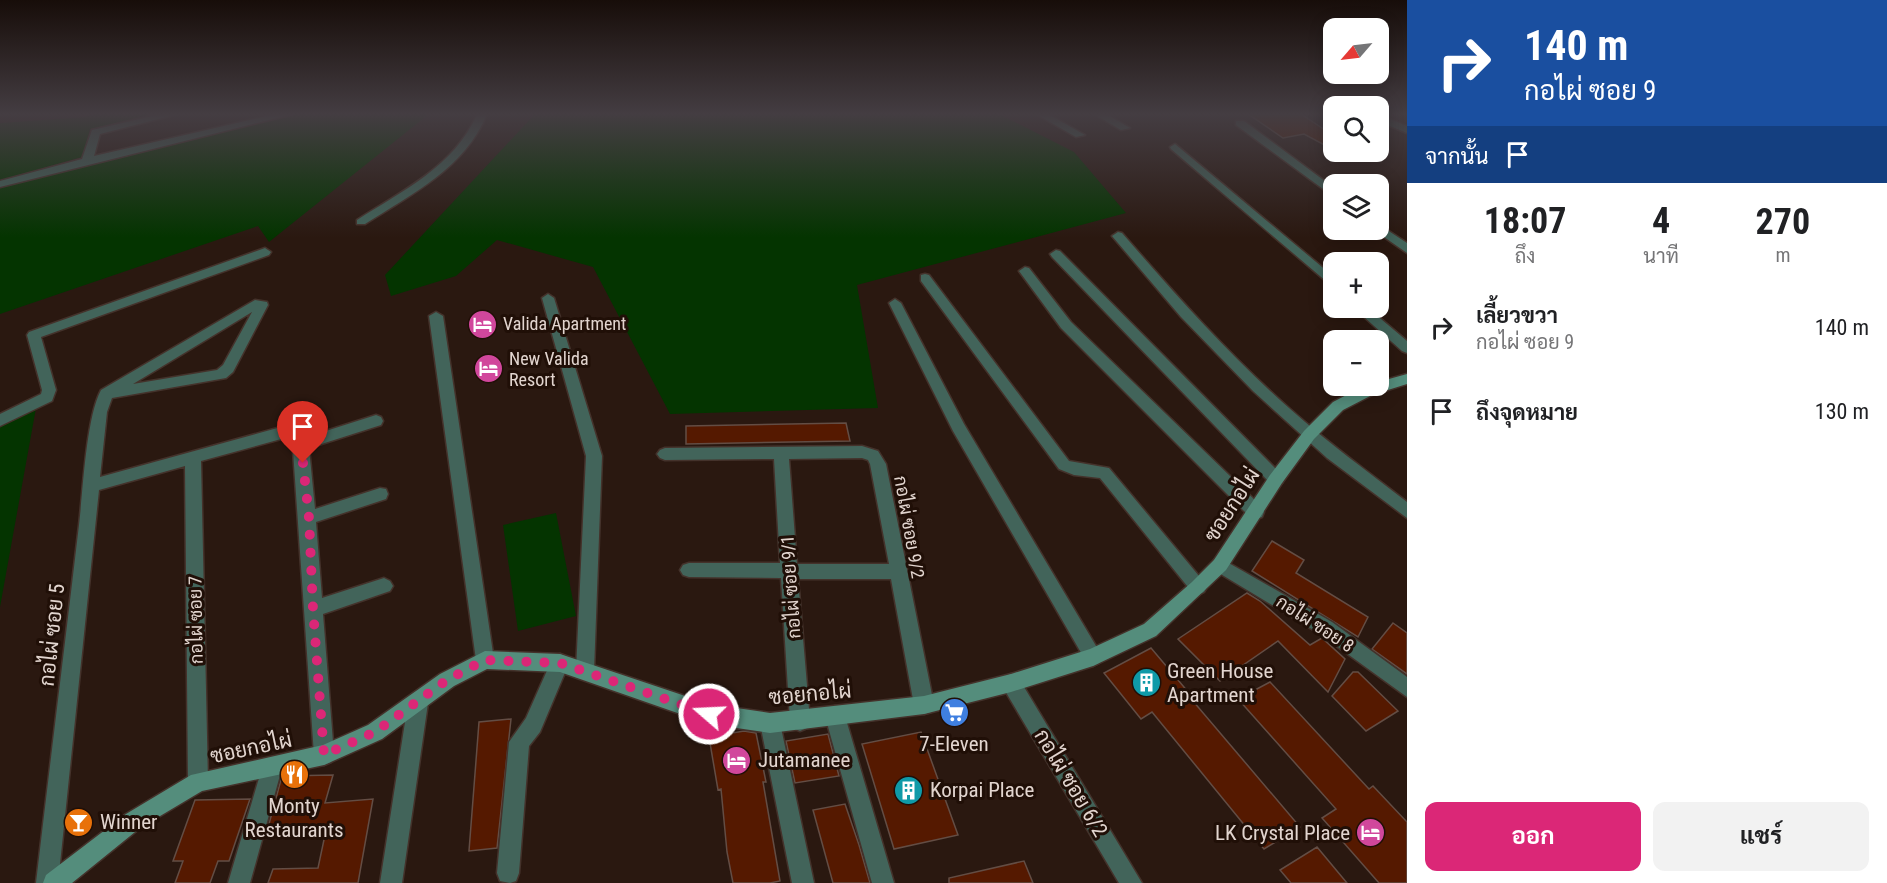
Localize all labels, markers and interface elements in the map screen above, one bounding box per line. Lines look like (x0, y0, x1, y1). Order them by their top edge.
north arrow (1323, 18, 1389, 84)
map controls (1323, 18, 1389, 396)
text: 140 m (1524, 21, 1629, 70)
icon: right (1425, 24, 1503, 102)
text: กอไผ่ ซอย 9 (1524, 75, 1656, 107)
button: search (1323, 96, 1389, 162)
icon: arrive (1501, 138, 1534, 171)
text: จากนั้น (1425, 144, 1489, 169)
button: layers (1323, 174, 1389, 240)
text: 18:07 (1484, 200, 1566, 242)
text: 4 (1652, 200, 1670, 242)
text: 270 (1756, 201, 1810, 243)
text: m (1775, 243, 1790, 267)
text: ถึง (1515, 244, 1535, 268)
text: นาที (1643, 244, 1679, 268)
button: + (1323, 252, 1389, 318)
text: เลี้ยวขวา (1476, 303, 1558, 328)
hotel icon: Valida Apartment (466, 308, 498, 340)
icon: right (1425, 311, 1458, 344)
place label: Valida Apartment (503, 313, 626, 334)
text: 140 m (1815, 315, 1869, 340)
button: − (1323, 330, 1389, 396)
text: กอไผ่ ซอย 9 (1476, 330, 1574, 354)
place label: New Valida Resort (509, 348, 589, 390)
hotel icon: New Valida Resort (472, 353, 504, 385)
icon: arrive (1425, 395, 1458, 428)
text: 130 m (1815, 399, 1869, 424)
text: ถึงจุดหมาย (1476, 400, 1578, 425)
pin (277, 401, 328, 463)
icon: arrive (286, 410, 319, 443)
street label: ซอยกอไผ่ (1199, 463, 1265, 546)
street label: กอไผ่ ซอย 9/2 (890, 474, 931, 580)
street label: กอไผ่ ซอย 9/1 (774, 535, 805, 640)
street label: กอไผ่ ซอย 7 (182, 576, 207, 664)
street label: กอไผ่ ซอย 5 (34, 582, 69, 687)
street label: กอไผ่ ซอย 8 (1273, 589, 1359, 656)
place label: Green House Apartment (1167, 659, 1274, 707)
building icon: Green House Apartment (1130, 667, 1162, 699)
street label: ซอยกอไผ่ (768, 677, 852, 710)
position arrow (677, 682, 741, 746)
supermarket icon: 7-Eleven (938, 697, 970, 729)
street label: กอไผ่ ซอย 6/2 (1030, 724, 1113, 841)
street label: ซอยกอไผ่ (208, 727, 294, 768)
place label: 7-Eleven (919, 732, 989, 756)
hotel icon: Jutamanee (721, 744, 753, 776)
place label: Jutamanee (758, 748, 850, 772)
restaurant icon: Monty Restaurants (278, 759, 310, 791)
building icon: Korpai Place (893, 774, 925, 806)
place label: Korpai Place (930, 778, 1034, 802)
place label: Monty Restaurants (244, 794, 344, 842)
button: ออก (1425, 802, 1641, 871)
button: แชร์ (1653, 802, 1869, 871)
bar icon: Winner (63, 806, 95, 838)
place label: Winner (100, 810, 157, 834)
hotel icon: LK Crystal Place (1355, 817, 1387, 849)
place label: LK Crystal Place (1215, 821, 1350, 845)

